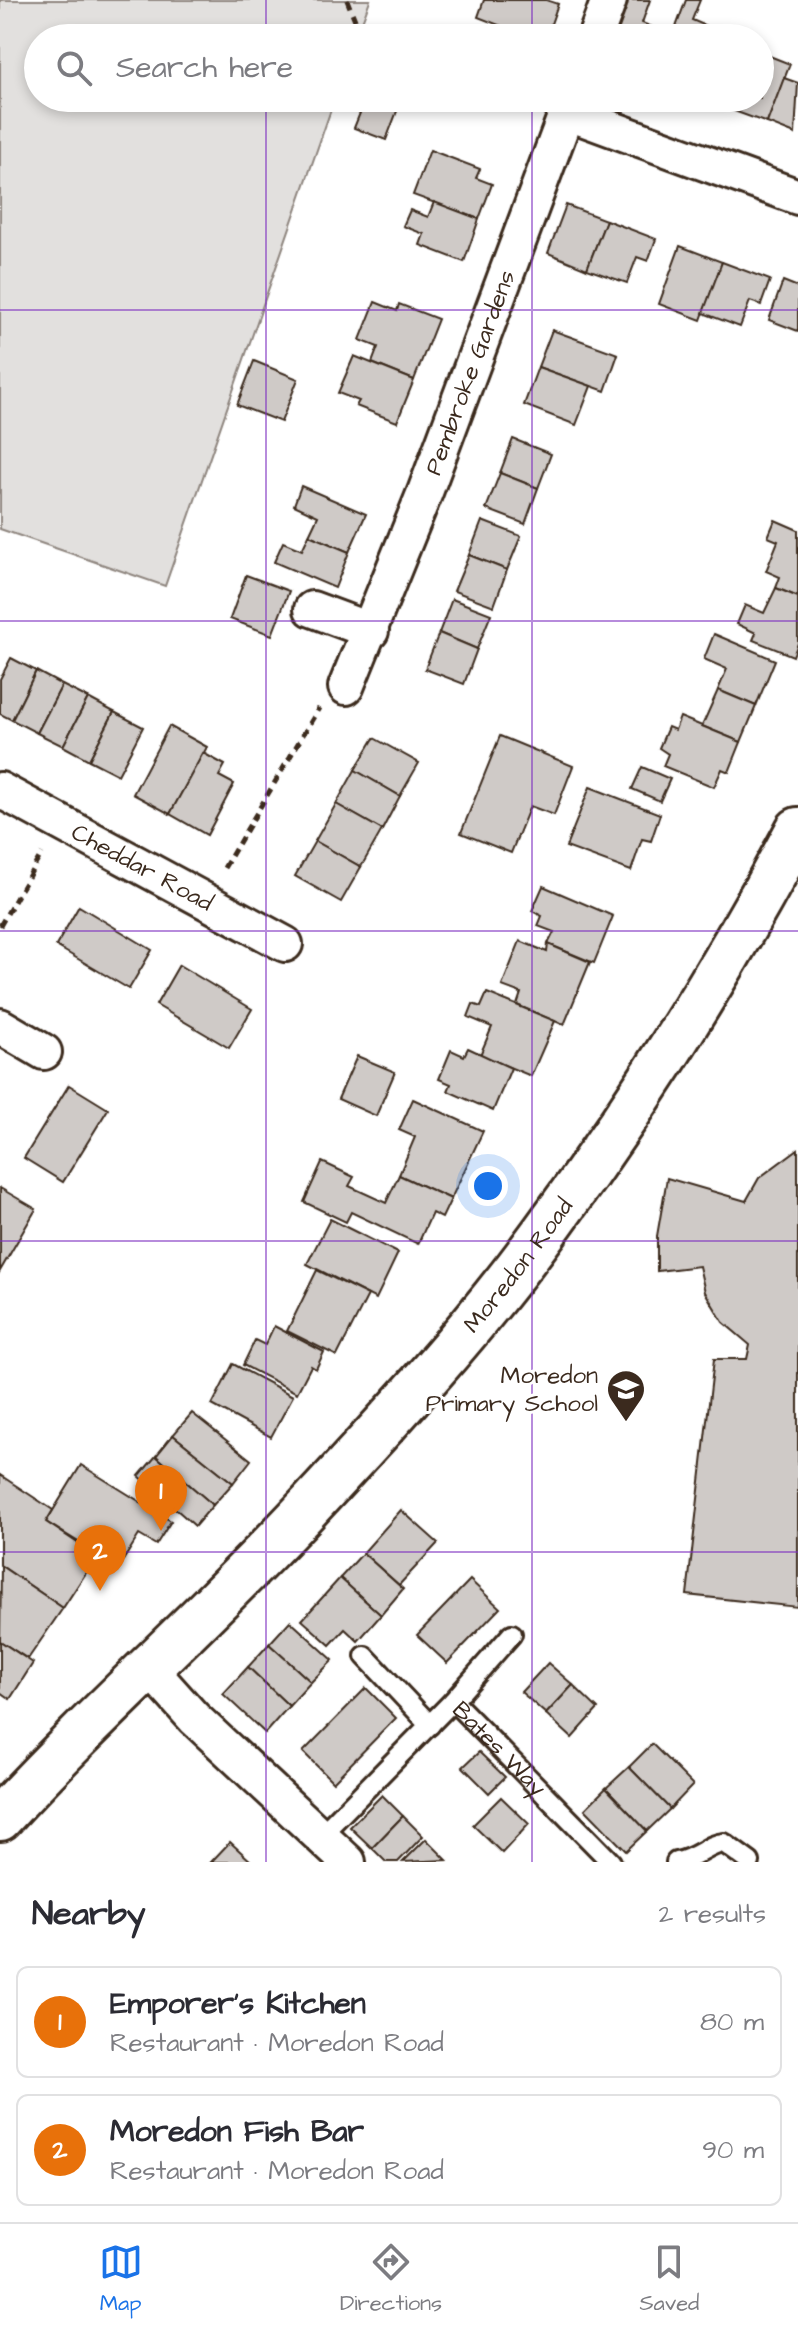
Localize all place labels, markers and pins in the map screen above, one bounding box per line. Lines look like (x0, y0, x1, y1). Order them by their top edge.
place label: Moredon Primary School (426, 1359, 598, 1422)
school or university icon: Moredon Primary School (605, 1368, 647, 1423)
pin: 1 (135, 1465, 187, 1531)
pin: 2 (74, 1525, 126, 1591)

